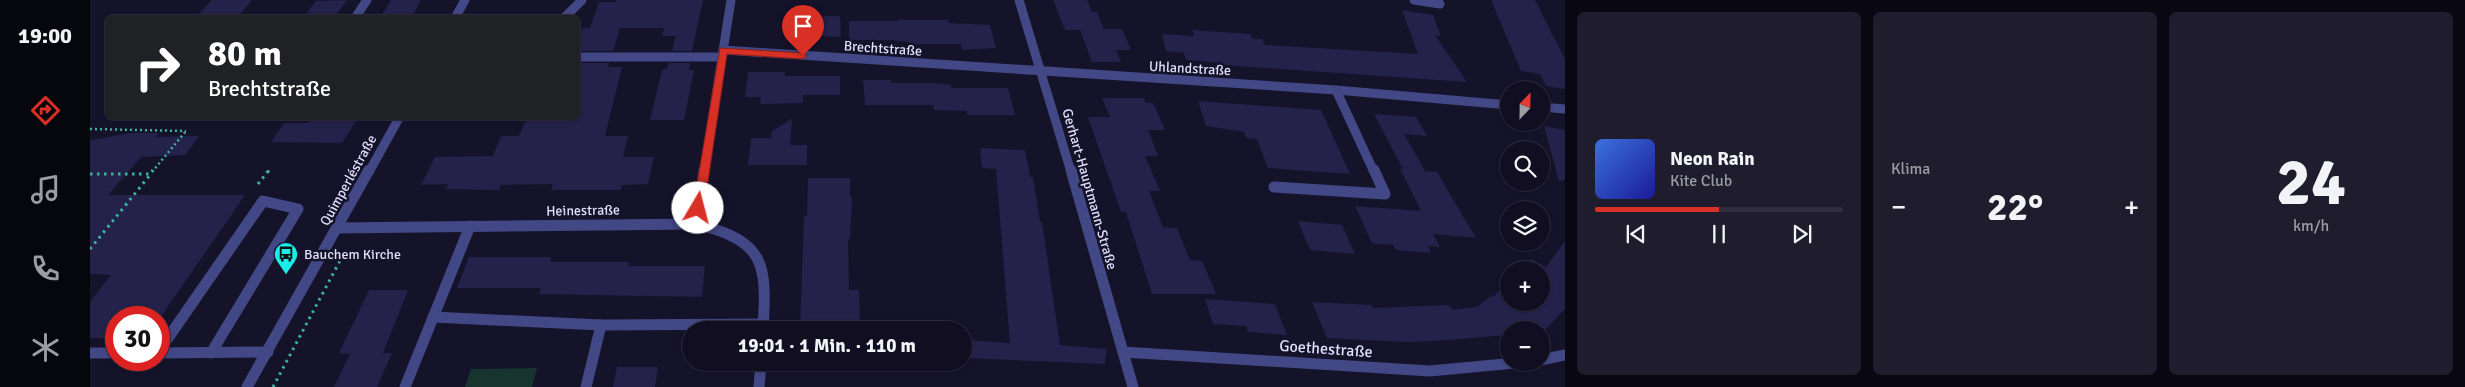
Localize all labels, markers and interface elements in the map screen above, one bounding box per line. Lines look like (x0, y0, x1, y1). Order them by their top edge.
pin (782, 5, 824, 56)
icon: arrive (789, 12, 817, 40)
text: 19:00 (18, 22, 72, 49)
text: 80 m (208, 32, 282, 75)
icon: right (125, 35, 190, 100)
street label: Brechtstraße (843, 37, 923, 60)
street label: Uhlandstraße (1148, 58, 1231, 79)
text: Brechtstraße (208, 75, 331, 102)
north arrow (1500, 81, 1550, 131)
map controls (1500, 81, 1550, 371)
icon: directions (28, 93, 63, 128)
street label: Gerhart-Hauptmann-Straße (1058, 107, 1121, 272)
street label: Quimperléstraße (316, 132, 380, 229)
button: search (1500, 141, 1550, 191)
text: 24 (2276, 143, 2346, 223)
text: Neon Rain (1670, 147, 1755, 171)
text: Klima (1891, 159, 1930, 179)
text: Kite Club (1670, 171, 1732, 191)
icon: music (28, 172, 63, 207)
position arrow (671, 181, 723, 233)
text: 22° (1987, 184, 2043, 231)
text: − (1891, 190, 1906, 224)
text: + (2124, 190, 2139, 224)
street label: Heinestraße (546, 201, 620, 220)
button: layers (1500, 201, 1550, 251)
text: km/h (2293, 216, 2329, 236)
icon: previous (1622, 220, 1650, 248)
icon: pause (1705, 220, 1733, 248)
icon: next (1788, 220, 1816, 248)
bus stop icon: Bauchem Kirche (273, 241, 299, 275)
place label: Bauchem Kirche (304, 246, 401, 263)
icon: phone (28, 251, 63, 286)
button: + (1500, 261, 1550, 311)
speed limit sign: 30 (105, 306, 170, 371)
button: − (1500, 321, 1550, 371)
icon: climate (28, 330, 63, 365)
text: 19:01 · 1 Min. · 110 m (738, 334, 916, 358)
street label: Goethestraße (1279, 336, 1373, 362)

